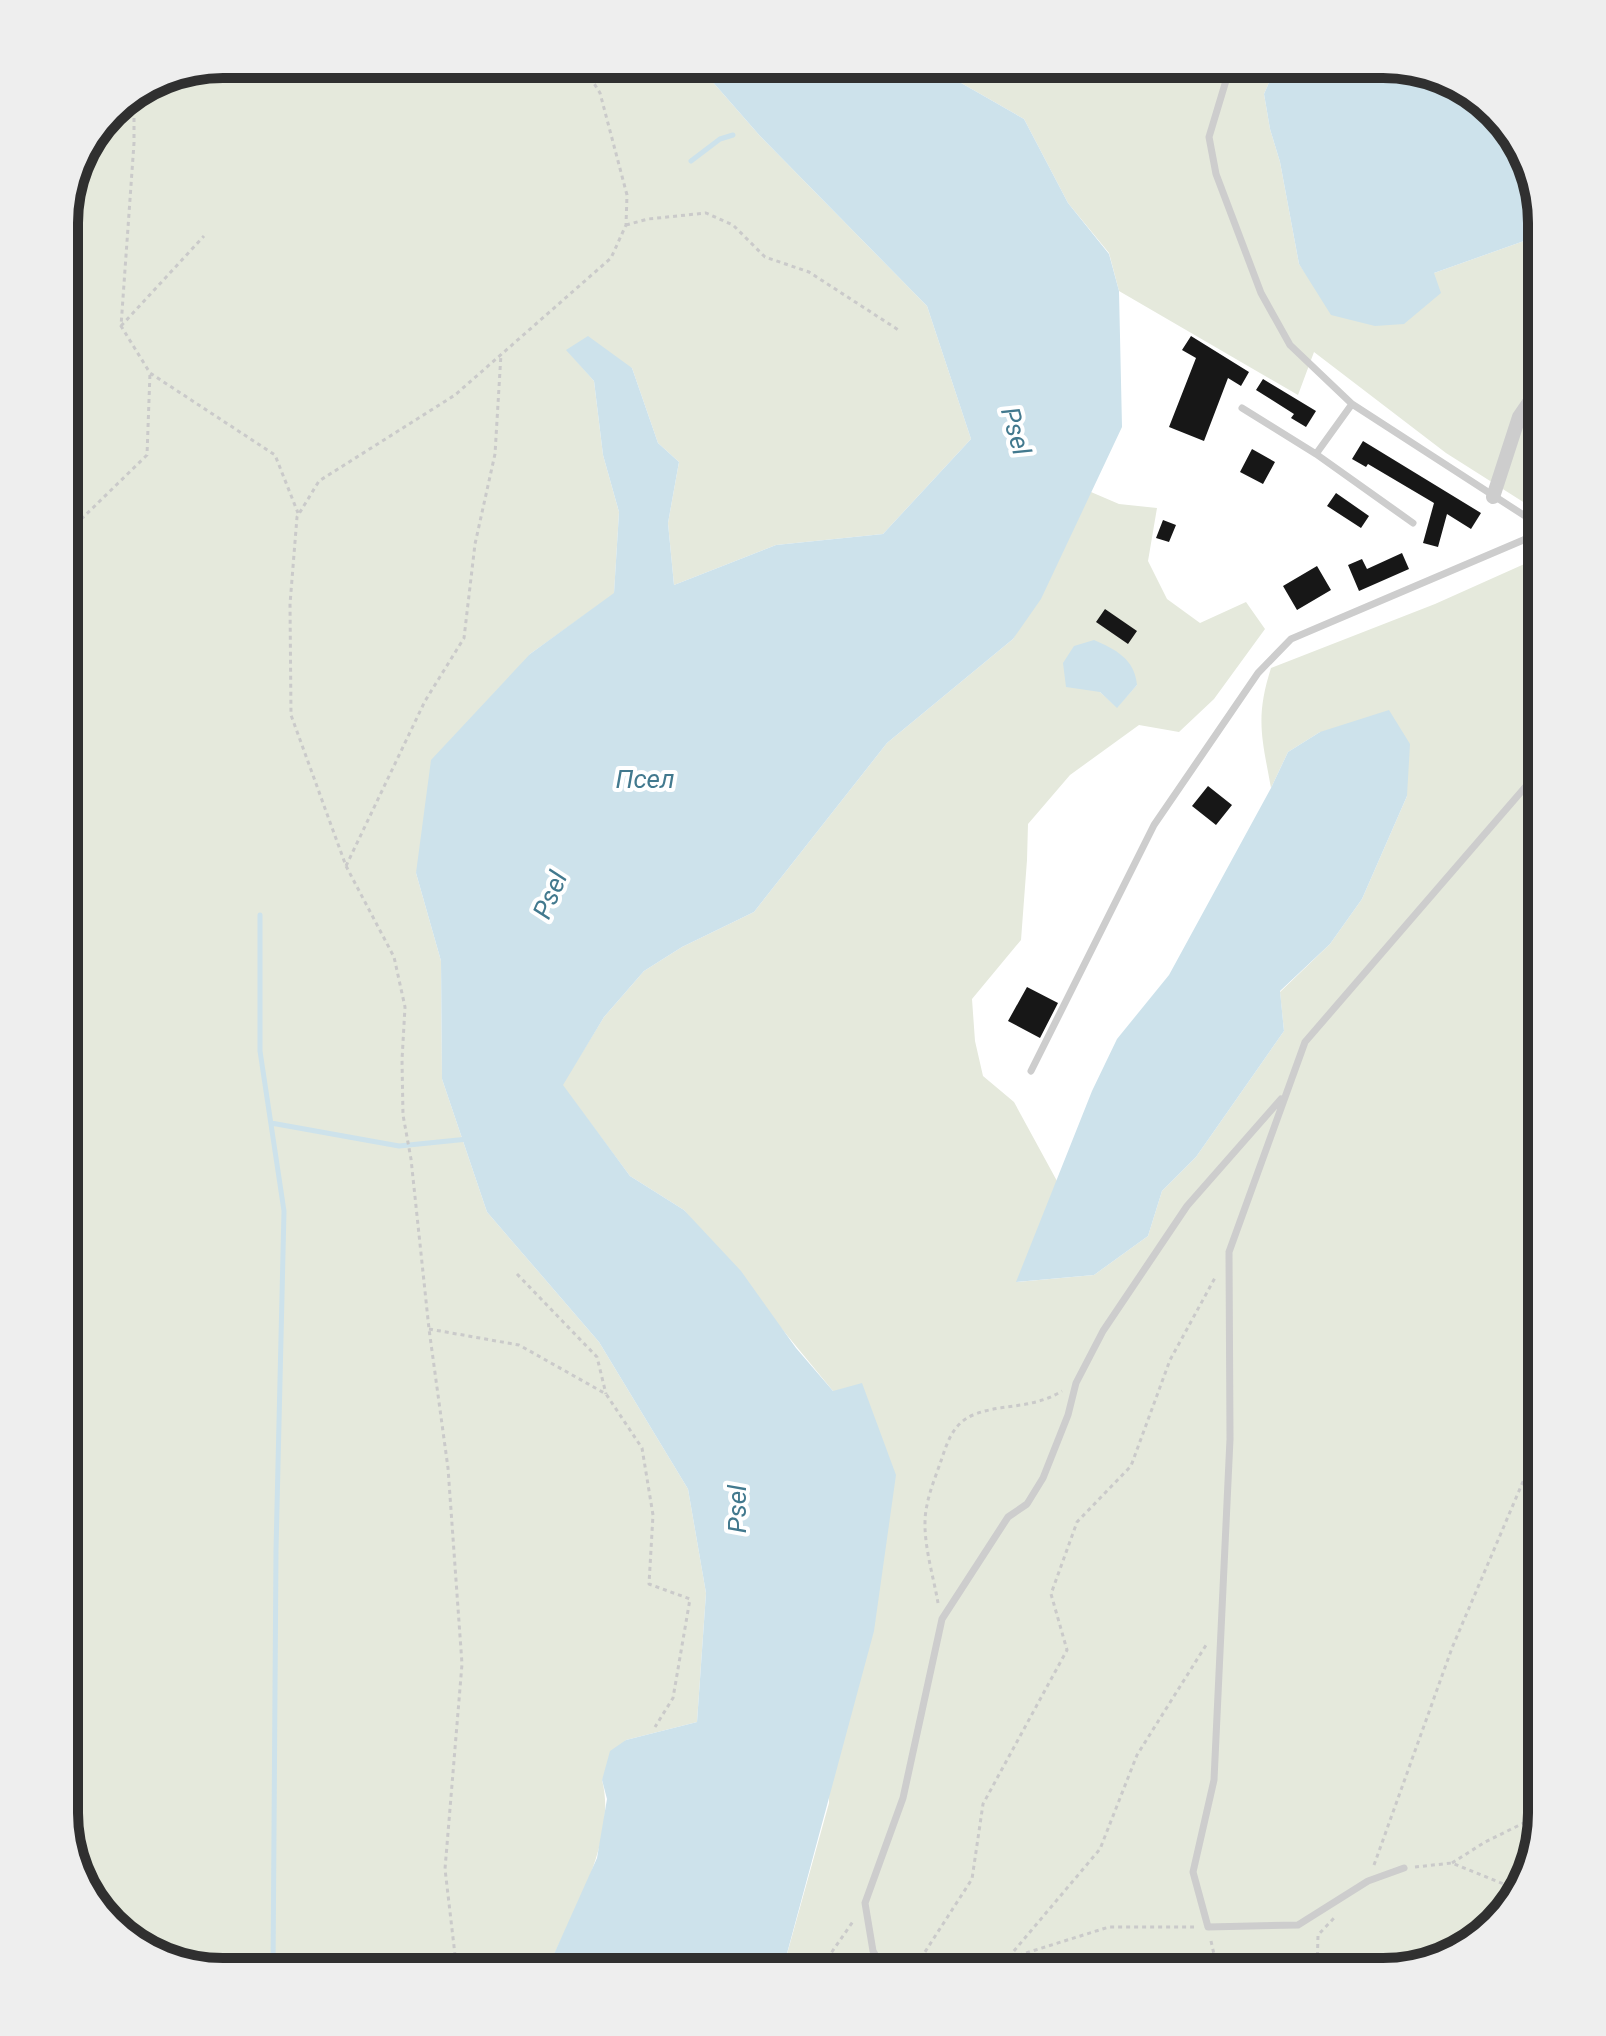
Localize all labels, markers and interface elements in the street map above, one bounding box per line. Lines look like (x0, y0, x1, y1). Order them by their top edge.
water label: Psel (995, 404, 1037, 459)
water label: Псел (615, 764, 675, 794)
water label: Psel (527, 866, 574, 923)
water label: Psel (722, 1484, 752, 1533)

